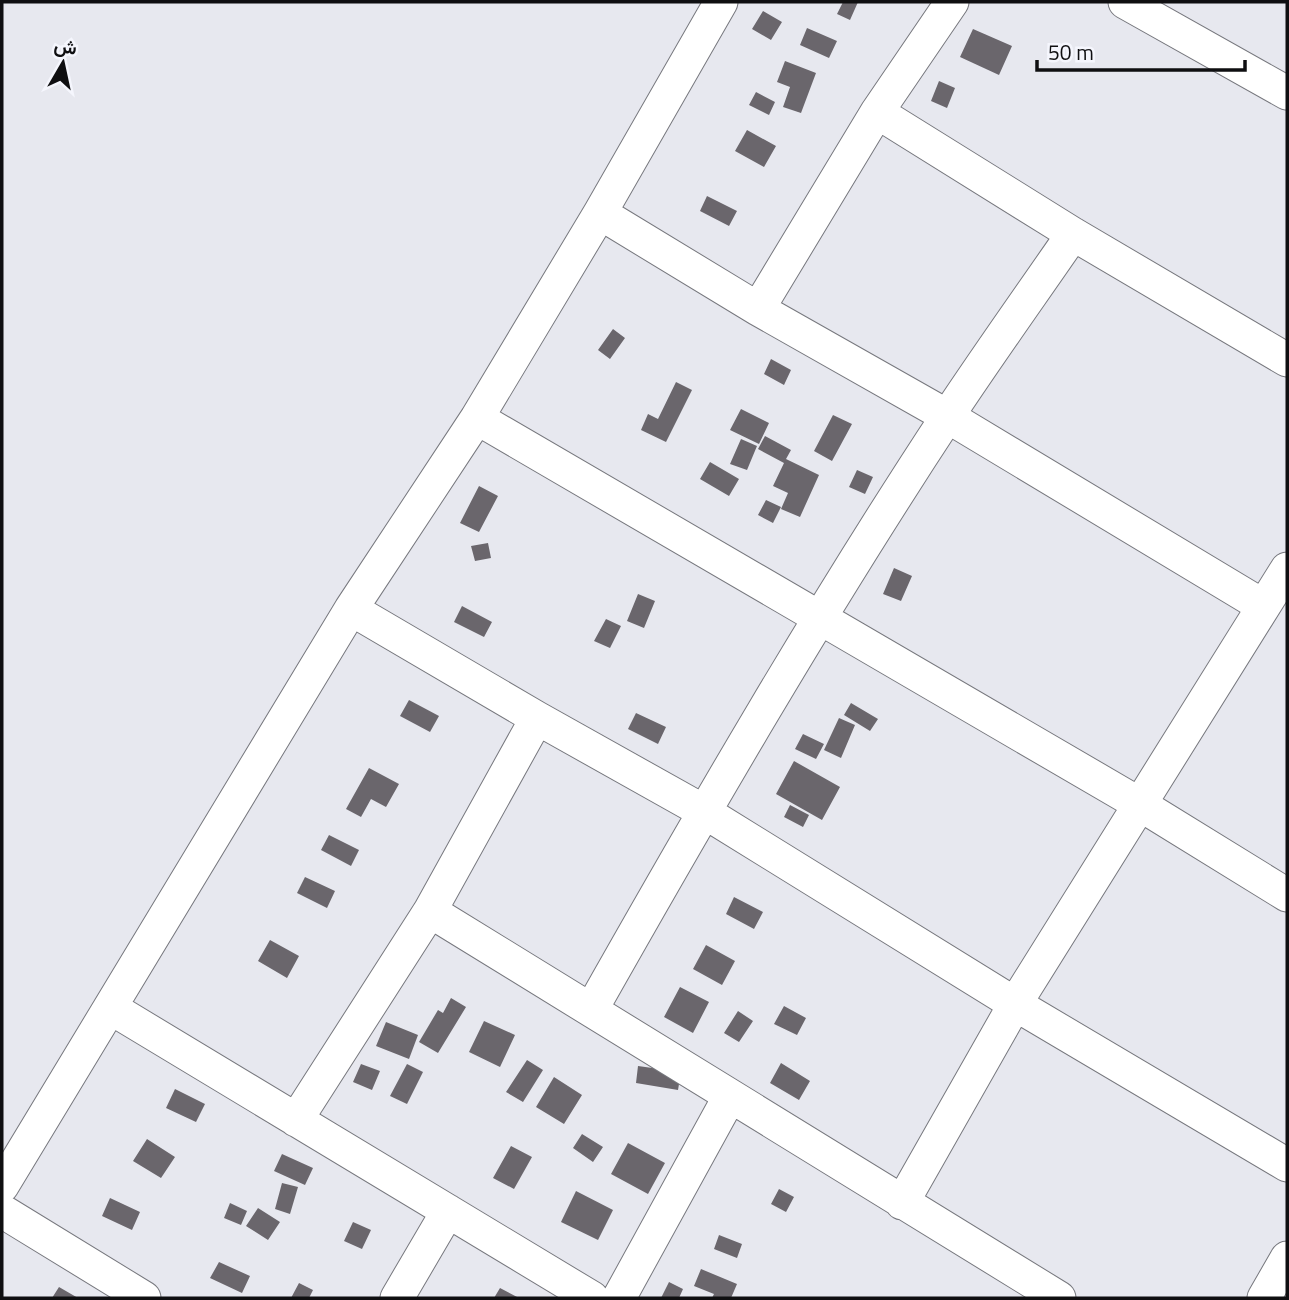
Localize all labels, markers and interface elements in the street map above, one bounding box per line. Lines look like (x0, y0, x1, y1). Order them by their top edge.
north arrow (28, 28, 98, 98)
scale bar (1037, 28, 1245, 72)
text: ش (52, 30, 79, 62)
text: 50 m (1048, 36, 1094, 68)

